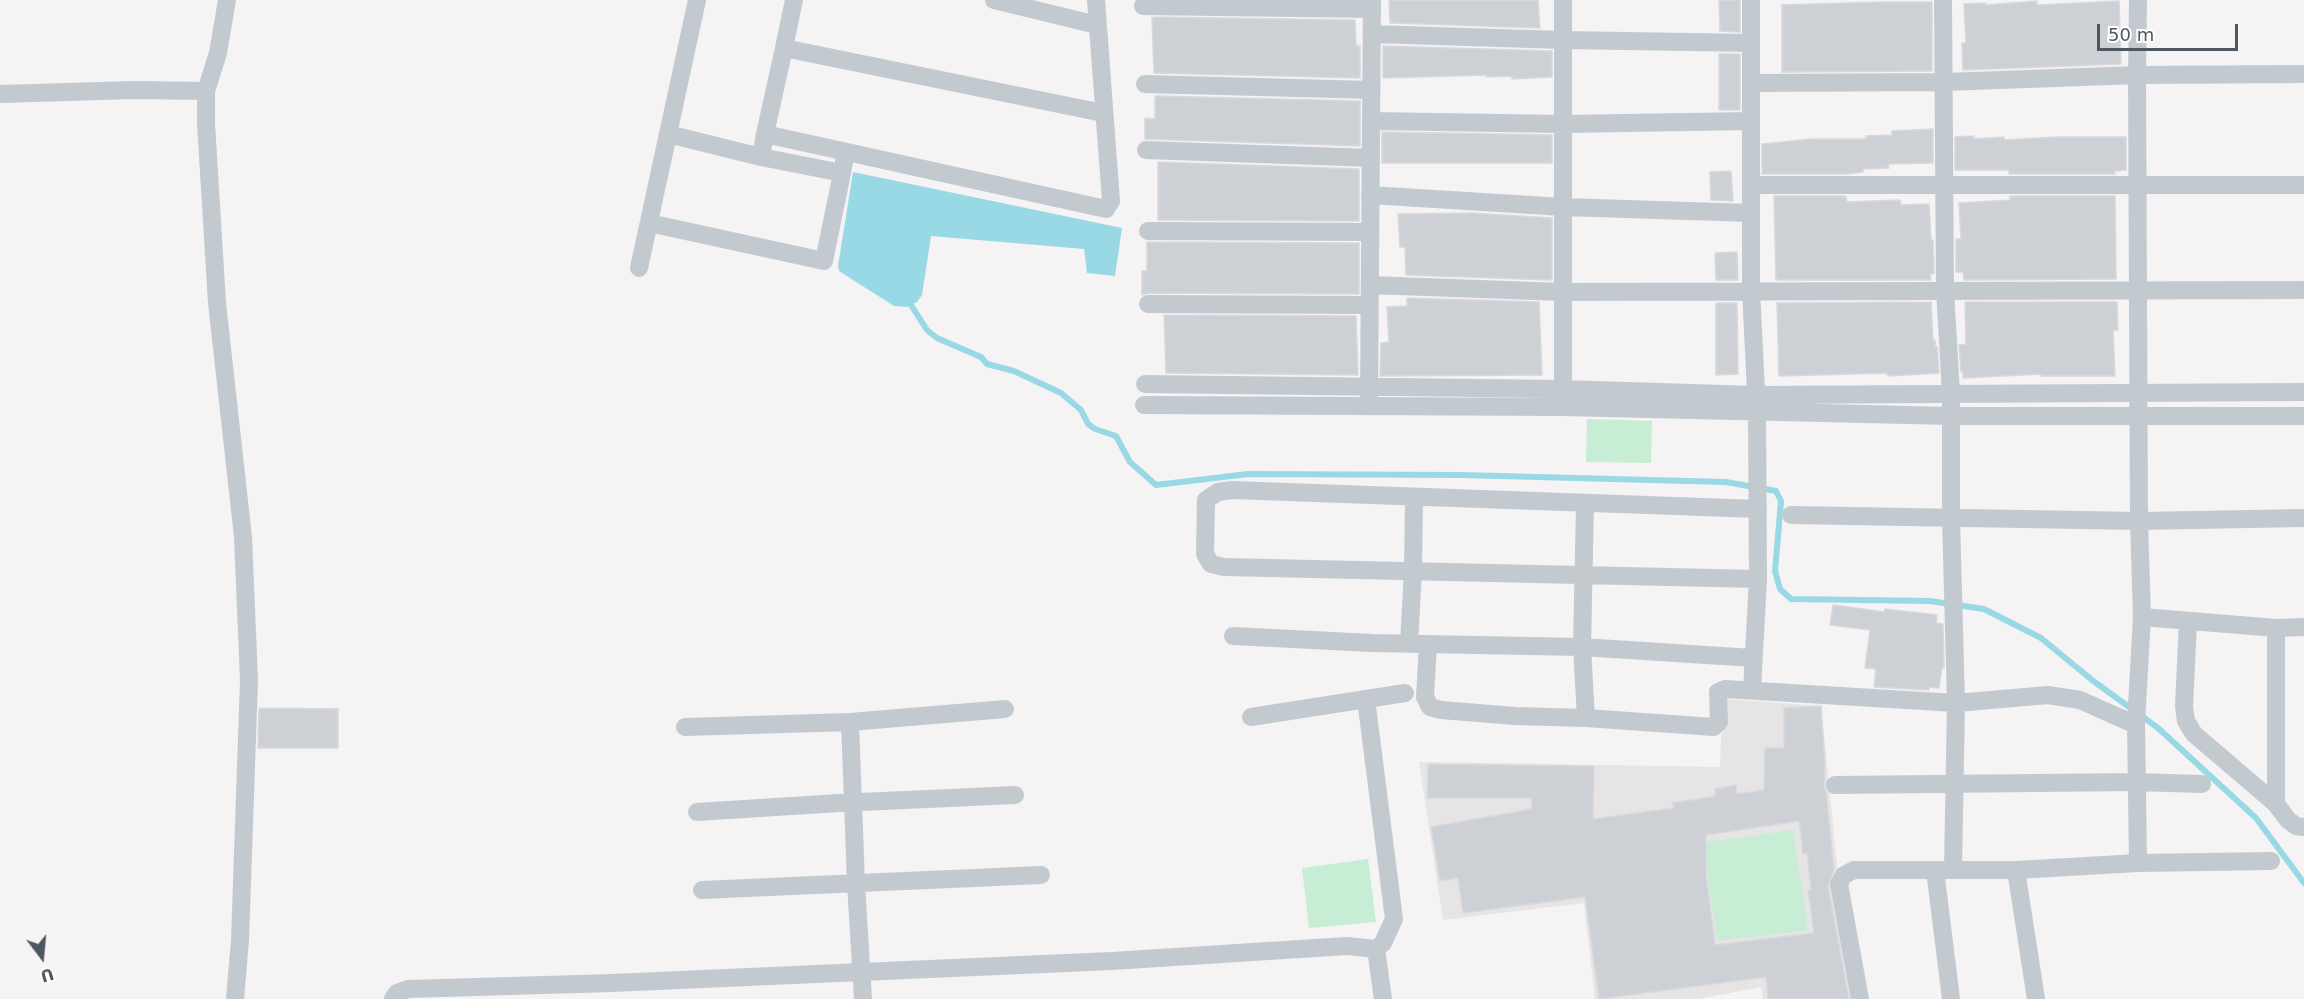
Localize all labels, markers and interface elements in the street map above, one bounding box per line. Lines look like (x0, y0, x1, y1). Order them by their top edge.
scale bar (2100, 12, 2241, 50)
text: 50 m (2108, 24, 2154, 45)
north arrow (12, 927, 72, 987)
text: U (38, 964, 56, 986)

